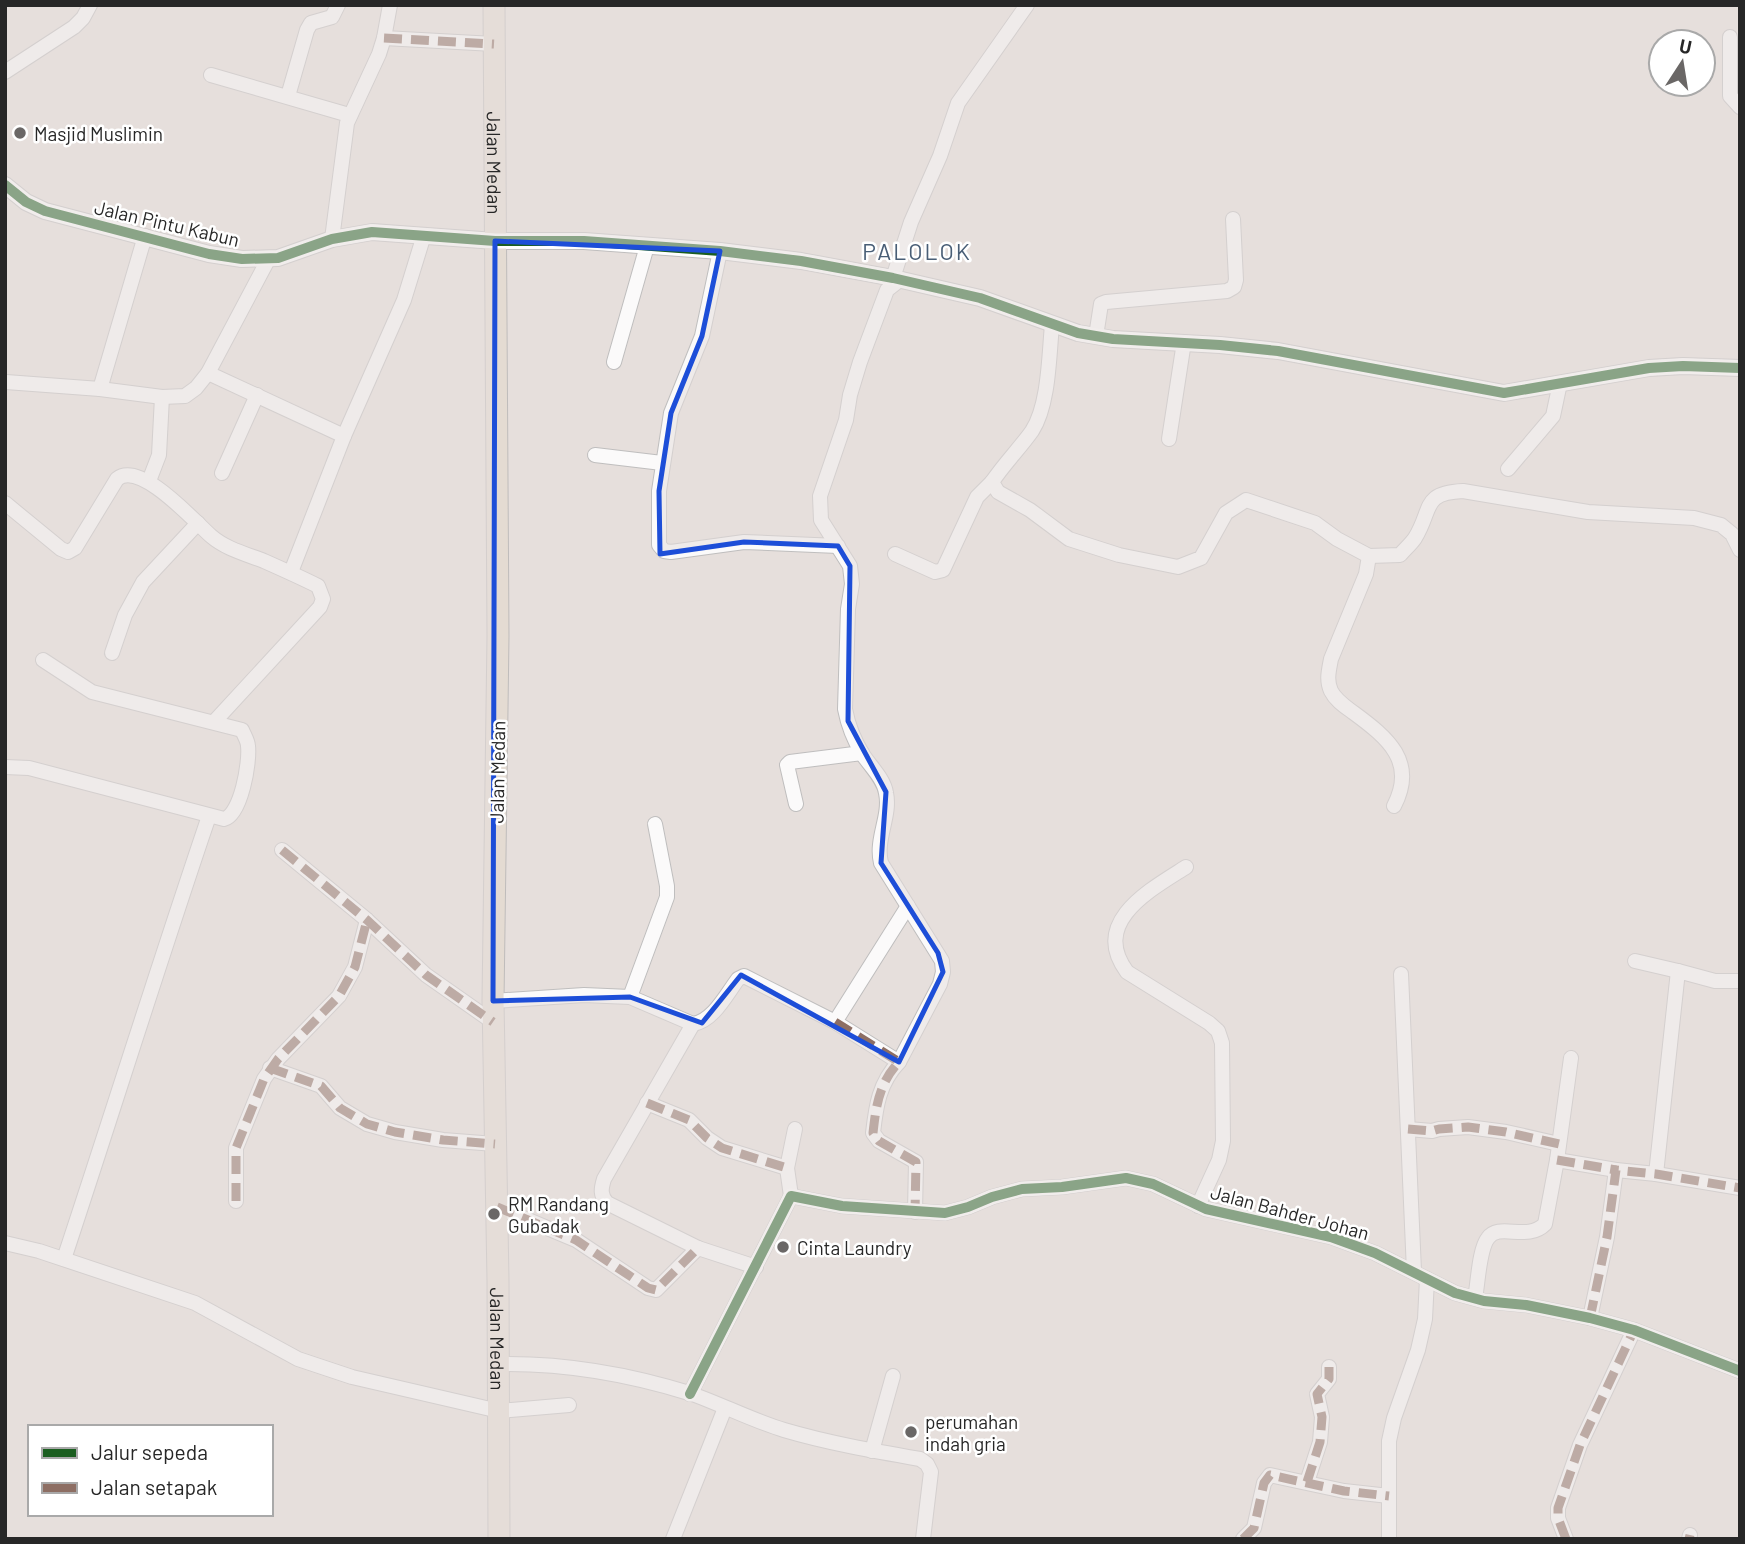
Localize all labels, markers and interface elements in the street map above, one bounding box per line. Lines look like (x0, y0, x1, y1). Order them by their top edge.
north arrow (1647, 28, 1717, 98)
text: U (1677, 33, 1694, 58)
street label: Jalan Medan (483, 111, 507, 215)
place label: Masjid Muslimin (34, 122, 163, 145)
marker: Masjid Muslimin (12, 125, 28, 141)
street label: Jalan Pintu Kabun (92, 195, 242, 251)
district label: PALOLOK (862, 237, 972, 265)
street label: Jalan Medan (485, 720, 509, 824)
street label: Jalan Bahder Johan (1208, 1180, 1372, 1244)
place label: RM Randang Gubadak (508, 1192, 609, 1237)
marker: RM Randang Gubadak (486, 1206, 502, 1222)
place label: Cinta Laundry (797, 1236, 912, 1259)
marker: Cinta Laundry (775, 1239, 791, 1255)
street label: Jalan Medan (487, 1287, 510, 1390)
place label: perumahan indah gria (925, 1410, 1018, 1455)
marker: perumahan indah gria (903, 1424, 919, 1440)
legend (28, 1425, 273, 1516)
text: Jalur sepeda (91, 1439, 208, 1464)
text: Jalan setapak (91, 1474, 217, 1499)

